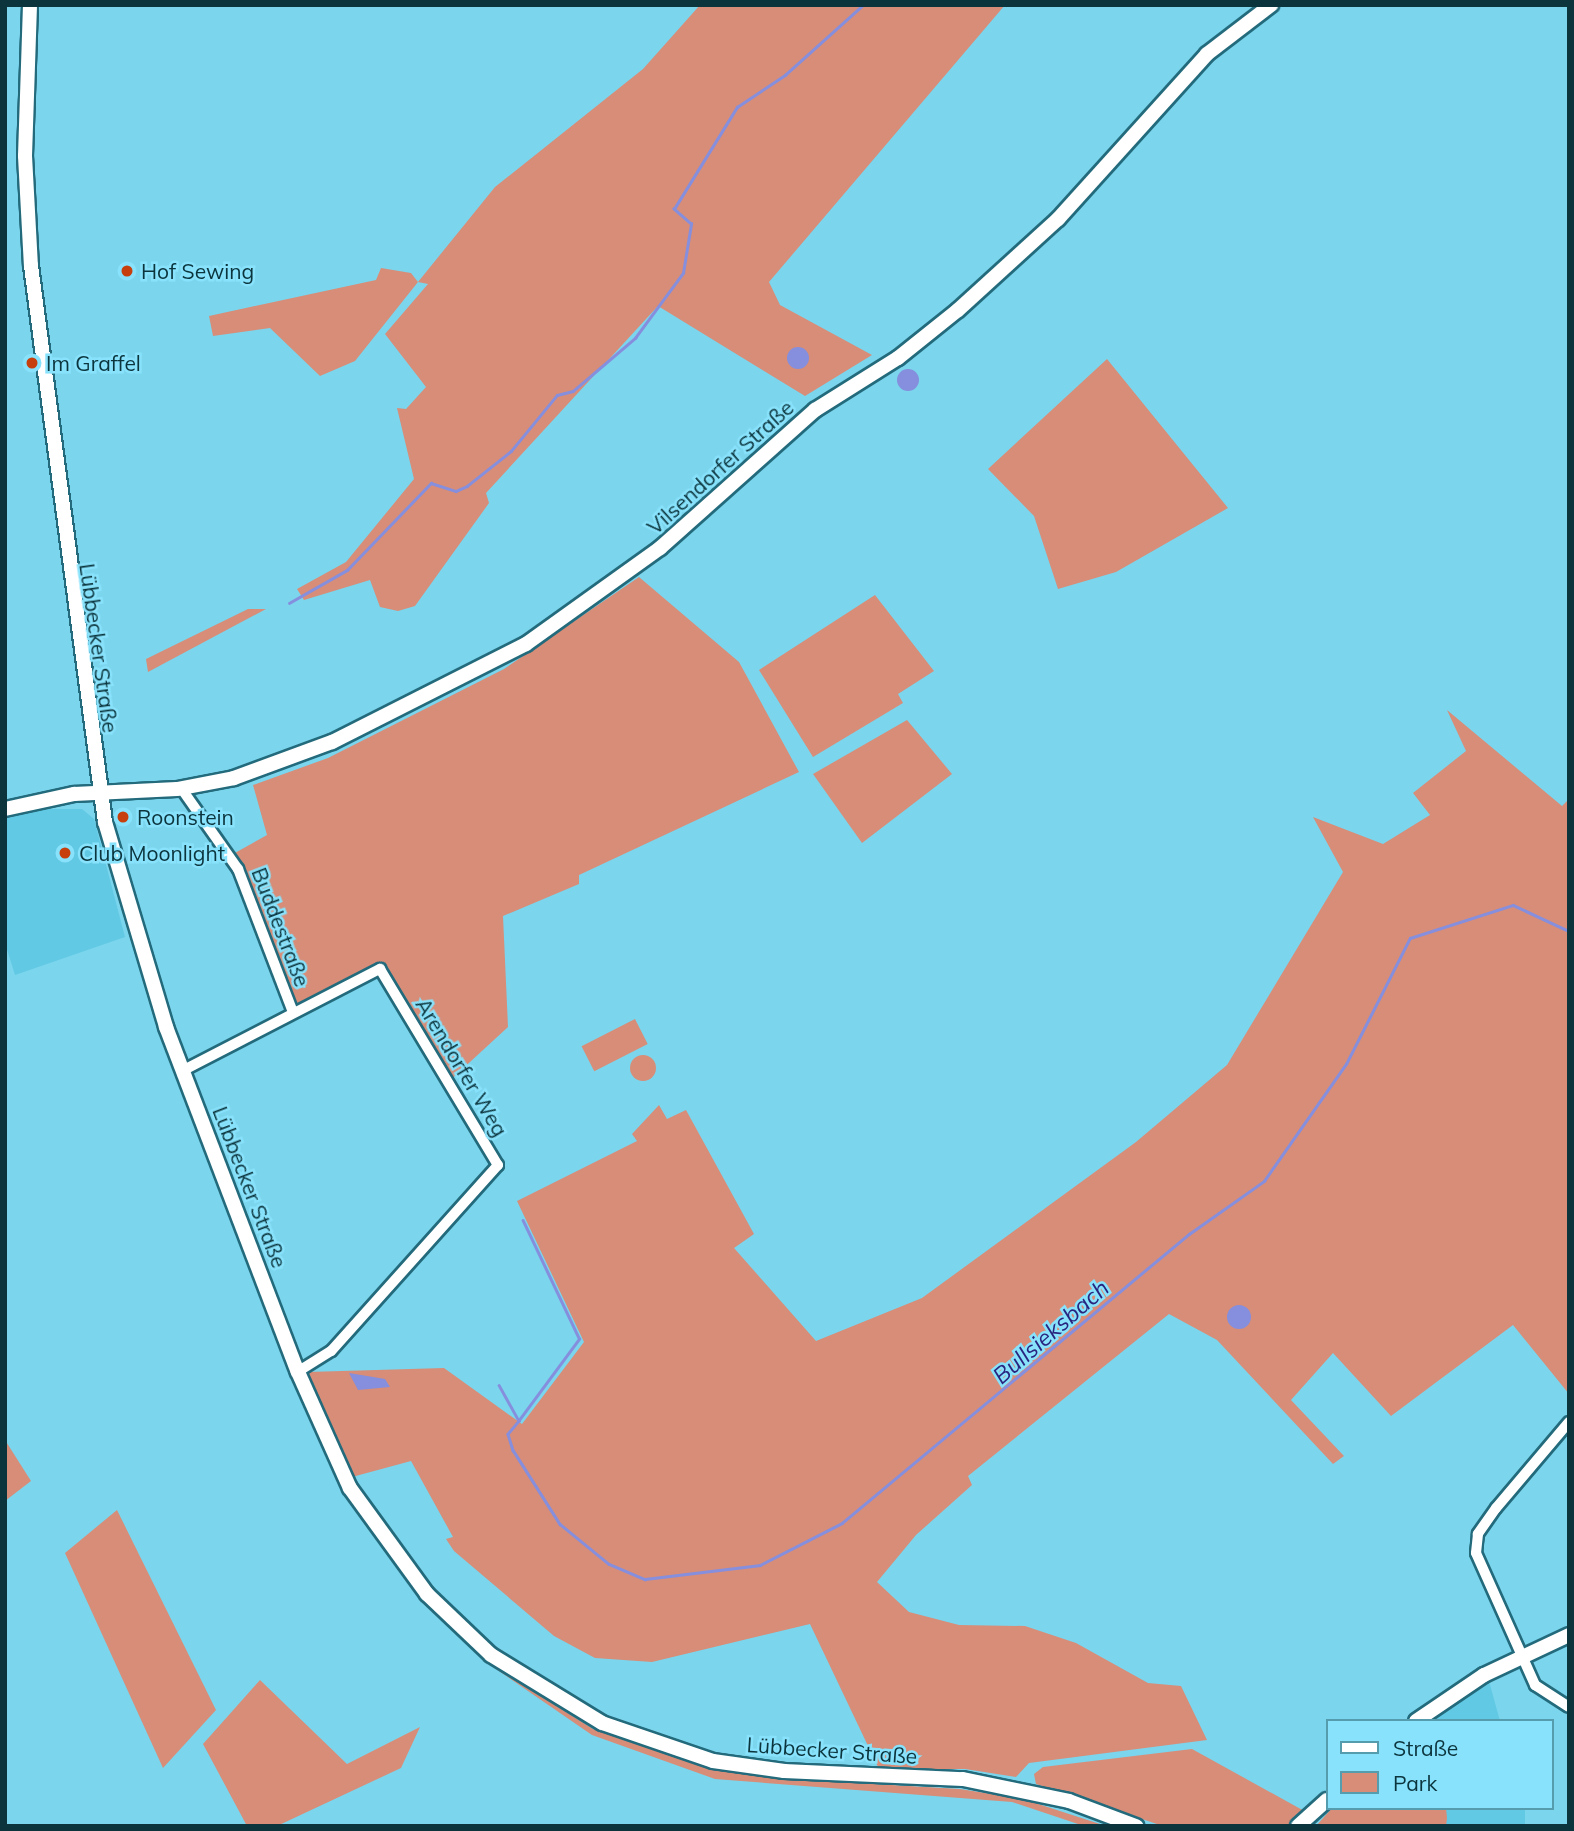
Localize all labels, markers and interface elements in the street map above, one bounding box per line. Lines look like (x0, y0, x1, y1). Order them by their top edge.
place label: Hof Sewing (141, 258, 254, 284)
marker: Hof Sewing (119, 263, 135, 279)
place label: Im Graffel (46, 350, 141, 376)
marker: Im Graffel (24, 355, 40, 371)
street label: Vilsendorfer Straße (642, 395, 798, 539)
street label: Lübbecker Straße (75, 562, 123, 734)
place label: Roonstein (137, 804, 234, 830)
marker: Roonstein (115, 809, 131, 825)
place label: Club Moonlight (79, 840, 225, 866)
marker: Club Moonlight (57, 845, 73, 861)
street label: Buddestraße (247, 864, 315, 990)
street label: Arendorfer Weg (411, 993, 513, 1141)
street label: Lübbecker Straße (208, 1103, 292, 1271)
water label: Bullsieksbach (987, 1274, 1115, 1390)
legend (1326, 1719, 1553, 1810)
street label: Lübbecker Straße (746, 1731, 918, 1769)
text: Straße (1393, 1735, 1458, 1761)
text: Park (1393, 1770, 1437, 1796)

